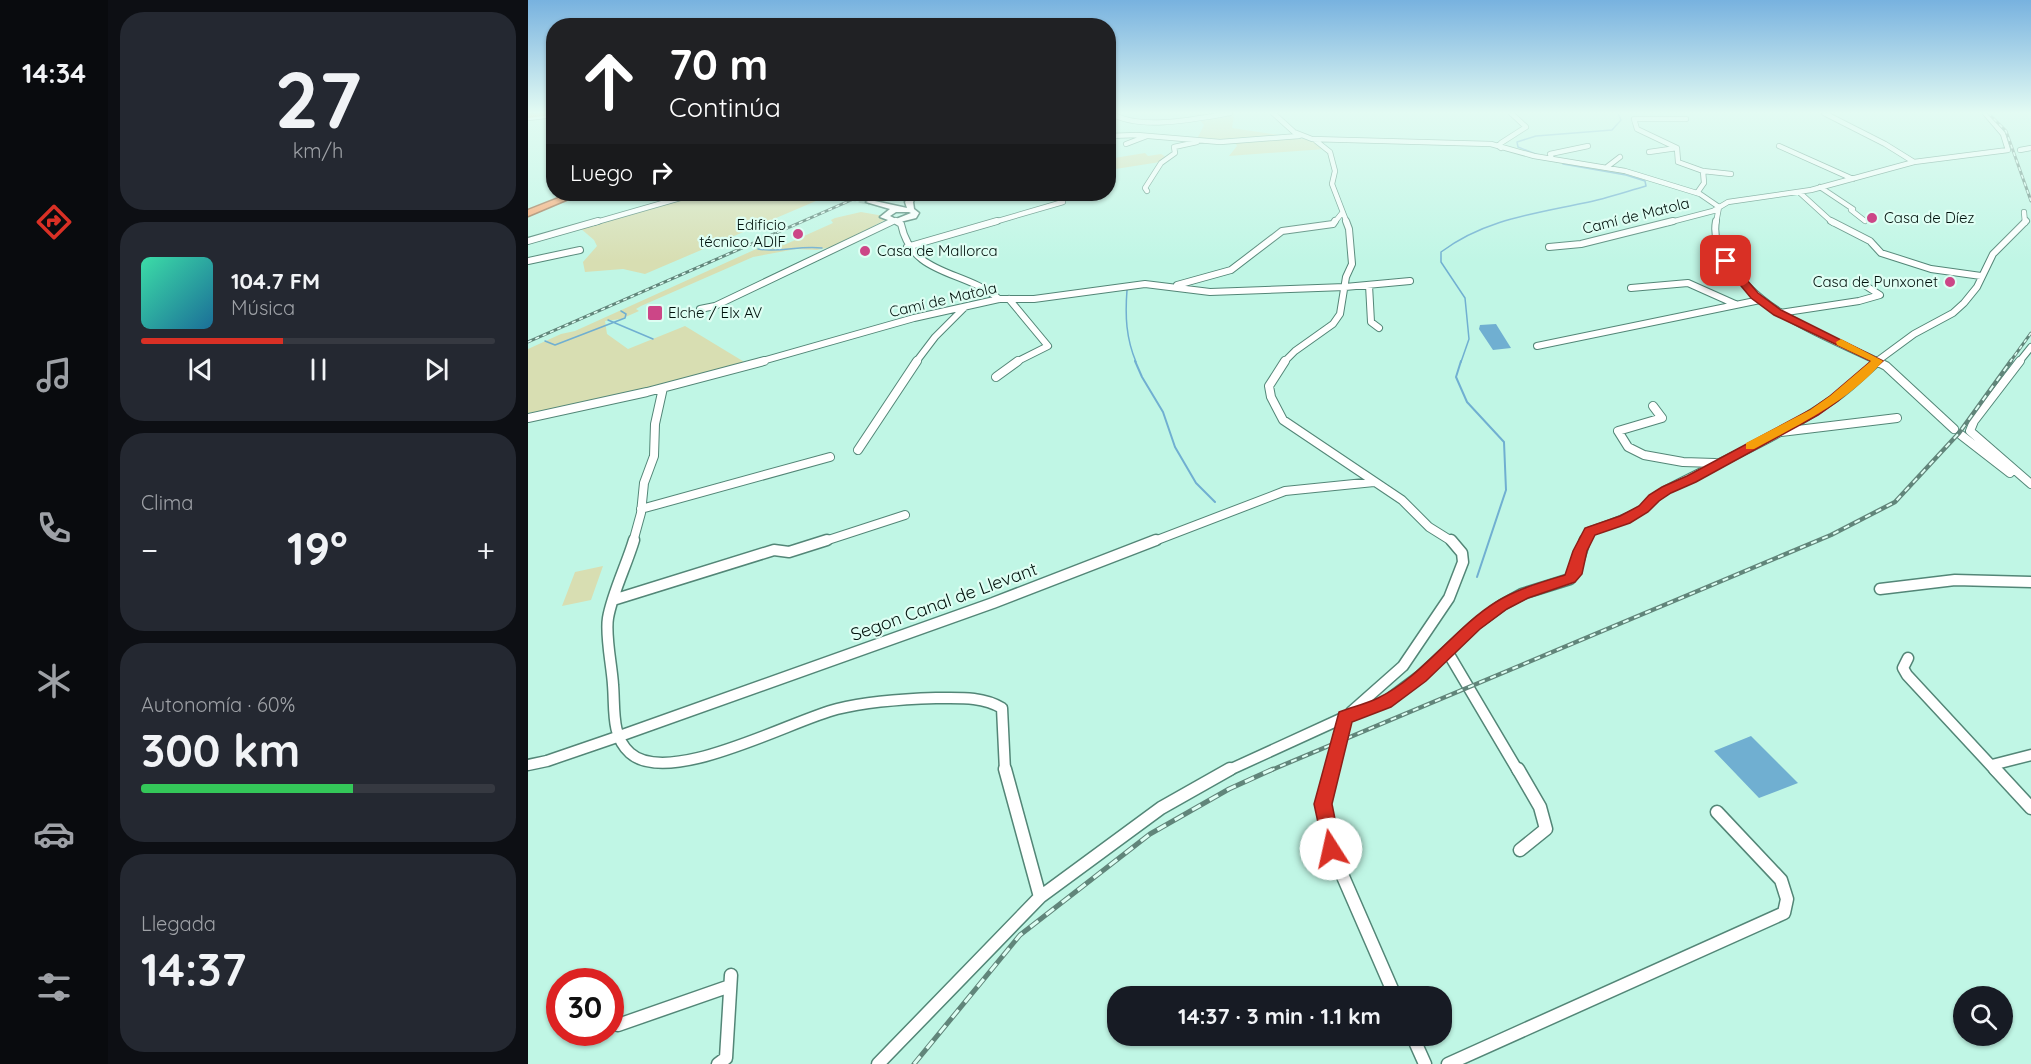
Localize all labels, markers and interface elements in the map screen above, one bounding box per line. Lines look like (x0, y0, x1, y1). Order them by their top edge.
text: 70 m (669, 38, 768, 91)
icon: ahead (570, 42, 648, 120)
text: 27 (274, 50, 362, 148)
text: 14:34 (22, 56, 86, 90)
text: Continúa (669, 90, 781, 124)
text: km/h (293, 138, 343, 163)
icon: right (645, 156, 678, 189)
text: Luego (570, 159, 633, 187)
street label: Camí de Matola (1580, 193, 1691, 238)
icon: directions (33, 201, 75, 243)
place label: Casa de Díez (1884, 208, 1975, 227)
marker: Casa de Díez (1865, 211, 1879, 225)
place label: Edificio técnico ADIF (699, 215, 786, 251)
marker: Edificio técnico ADIF (791, 227, 805, 241)
pin (1700, 235, 1751, 286)
place label: Casa de Mallorca (877, 241, 998, 260)
marker: Casa de Mallorca (858, 244, 872, 258)
icon: arrive (1709, 244, 1742, 277)
text: 104.7 FM (231, 267, 320, 295)
place label: Casa de Punxonet (1813, 272, 1938, 291)
marker: Casa de Punxonet (1943, 275, 1957, 289)
street label: Camí de Matola (887, 278, 998, 321)
text: Música (231, 295, 295, 320)
place label: Elche / Elx AV (668, 303, 762, 322)
marker: Elche / Elx AV (646, 304, 664, 322)
icon: previous (184, 353, 217, 386)
icon: pause (302, 353, 335, 386)
icon: next (420, 353, 453, 386)
icon: music (33, 354, 75, 396)
text: Clima (141, 490, 193, 515)
icon: phone (33, 507, 75, 549)
text: 19° (287, 520, 348, 576)
text: − (141, 529, 158, 570)
text: + (476, 529, 495, 570)
street label: Segon Canal de Llevant (847, 557, 1040, 646)
icon: climate (33, 660, 75, 702)
text: Autonomía · 60% (141, 692, 295, 717)
text: 300 km (141, 722, 300, 778)
icon: car (33, 813, 75, 855)
position arrow (1299, 817, 1363, 881)
text: Llegada (141, 911, 216, 936)
text: 14:37 (141, 941, 246, 997)
icon: filters (33, 966, 75, 1008)
speed limit sign: 30 (546, 968, 624, 1046)
map controls (1953, 986, 2013, 1046)
button: search (1953, 986, 2013, 1046)
text: 14:37 · 3 min · 1.1 km (1178, 1002, 1381, 1030)

